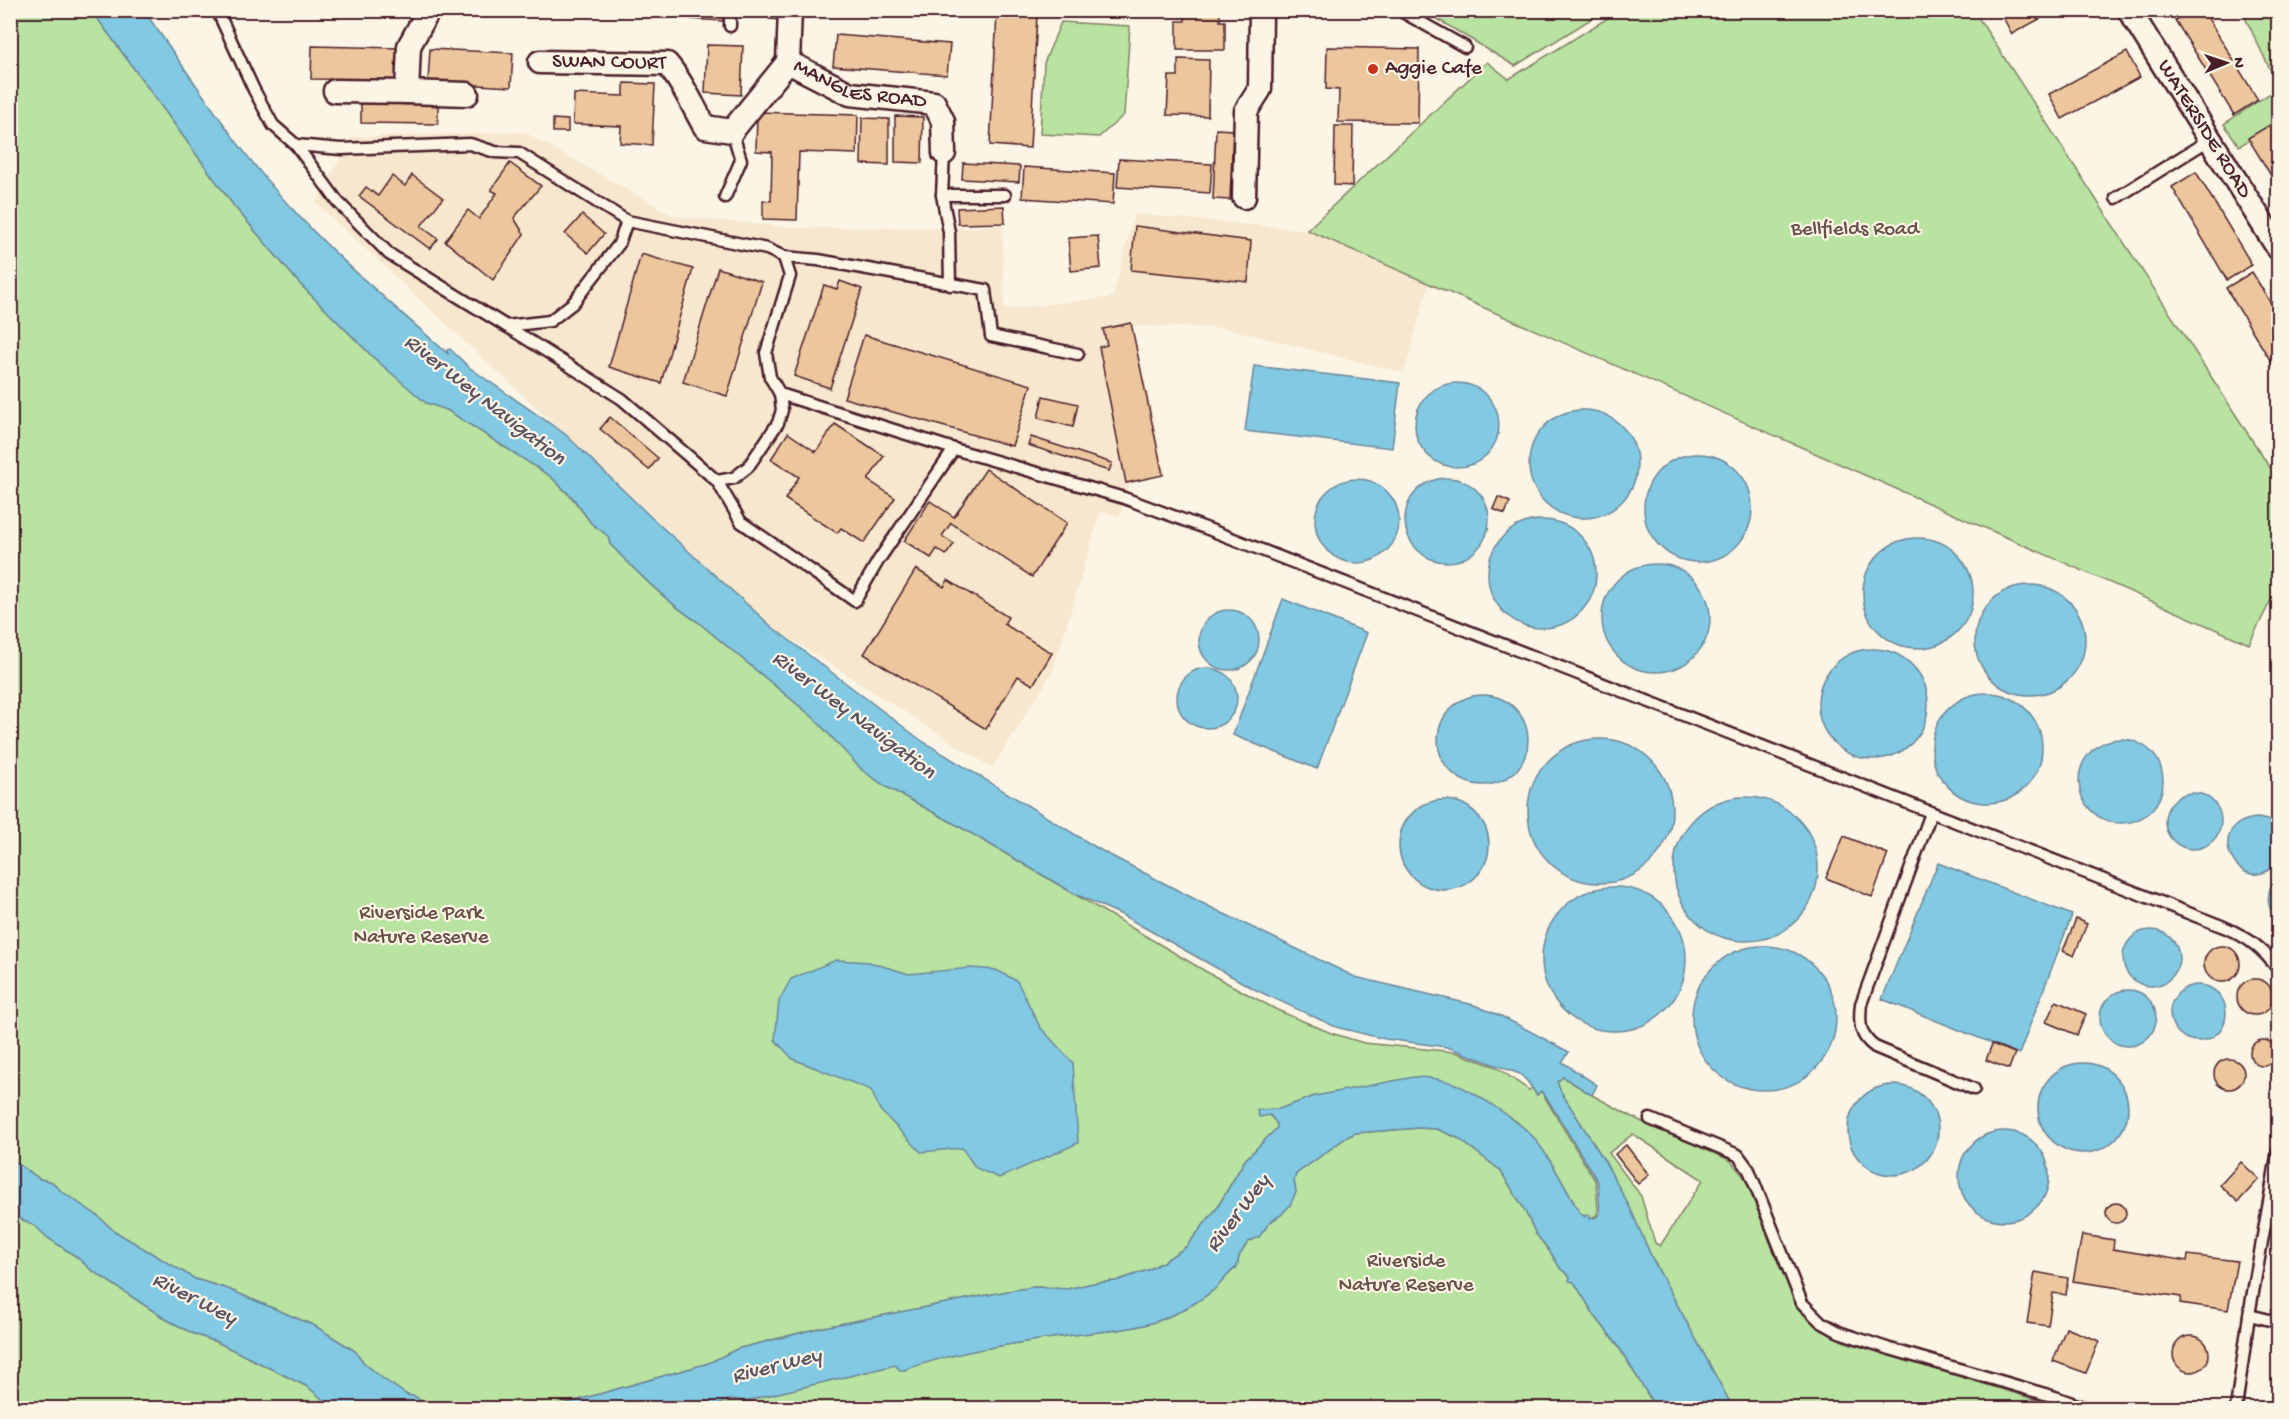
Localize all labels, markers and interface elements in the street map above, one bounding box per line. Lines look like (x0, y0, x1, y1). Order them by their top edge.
north arrow (2196, 33, 2256, 93)
street label: SWAN COURT (552, 50, 667, 76)
street label: MANGLES ROAD (789, 54, 928, 115)
street label: WATERSIDE ROAD (2151, 56, 2257, 204)
place label: Aggie Cafe (1385, 57, 1483, 82)
text: N (2228, 57, 2247, 69)
marker: Aggie Cafe (1366, 62, 1380, 76)
park label: Bellfields Road (1790, 218, 1921, 243)
water label: River Wey Navigation (398, 330, 570, 472)
water label: River Wey Navigation (766, 646, 940, 786)
park label: Riverside Park Nature Reserve (354, 902, 490, 951)
water label: River Wey (1201, 1169, 1278, 1258)
park label: Riverside Nature Reserve (1339, 1250, 1475, 1299)
water label: River Wey (147, 1268, 242, 1333)
water label: River Wey (730, 1343, 826, 1391)

